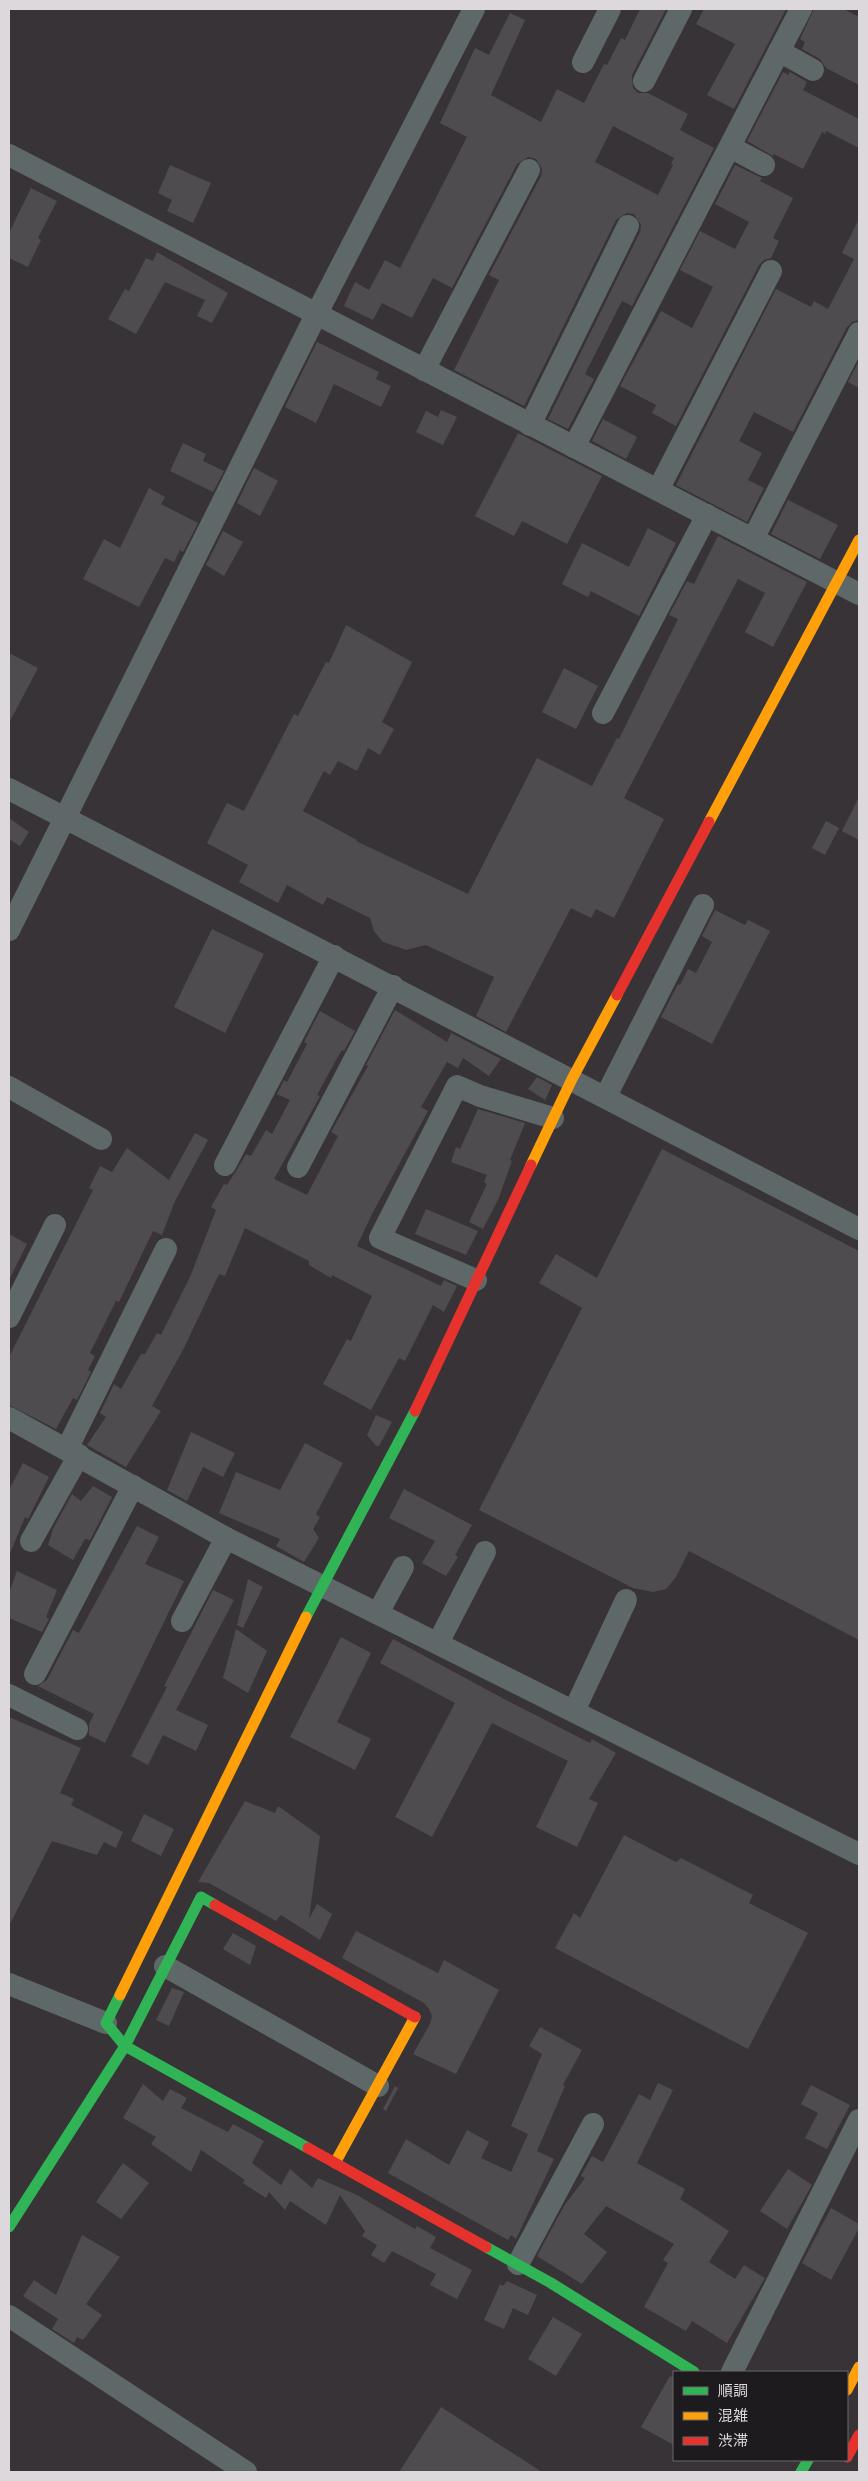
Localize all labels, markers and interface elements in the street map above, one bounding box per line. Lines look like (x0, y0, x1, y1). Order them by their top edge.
legend (673, 2371, 848, 2461)
text: 順調 (718, 2381, 748, 2400)
text: 混雑 (718, 2406, 748, 2425)
text: 渋滞 (718, 2431, 748, 2450)

